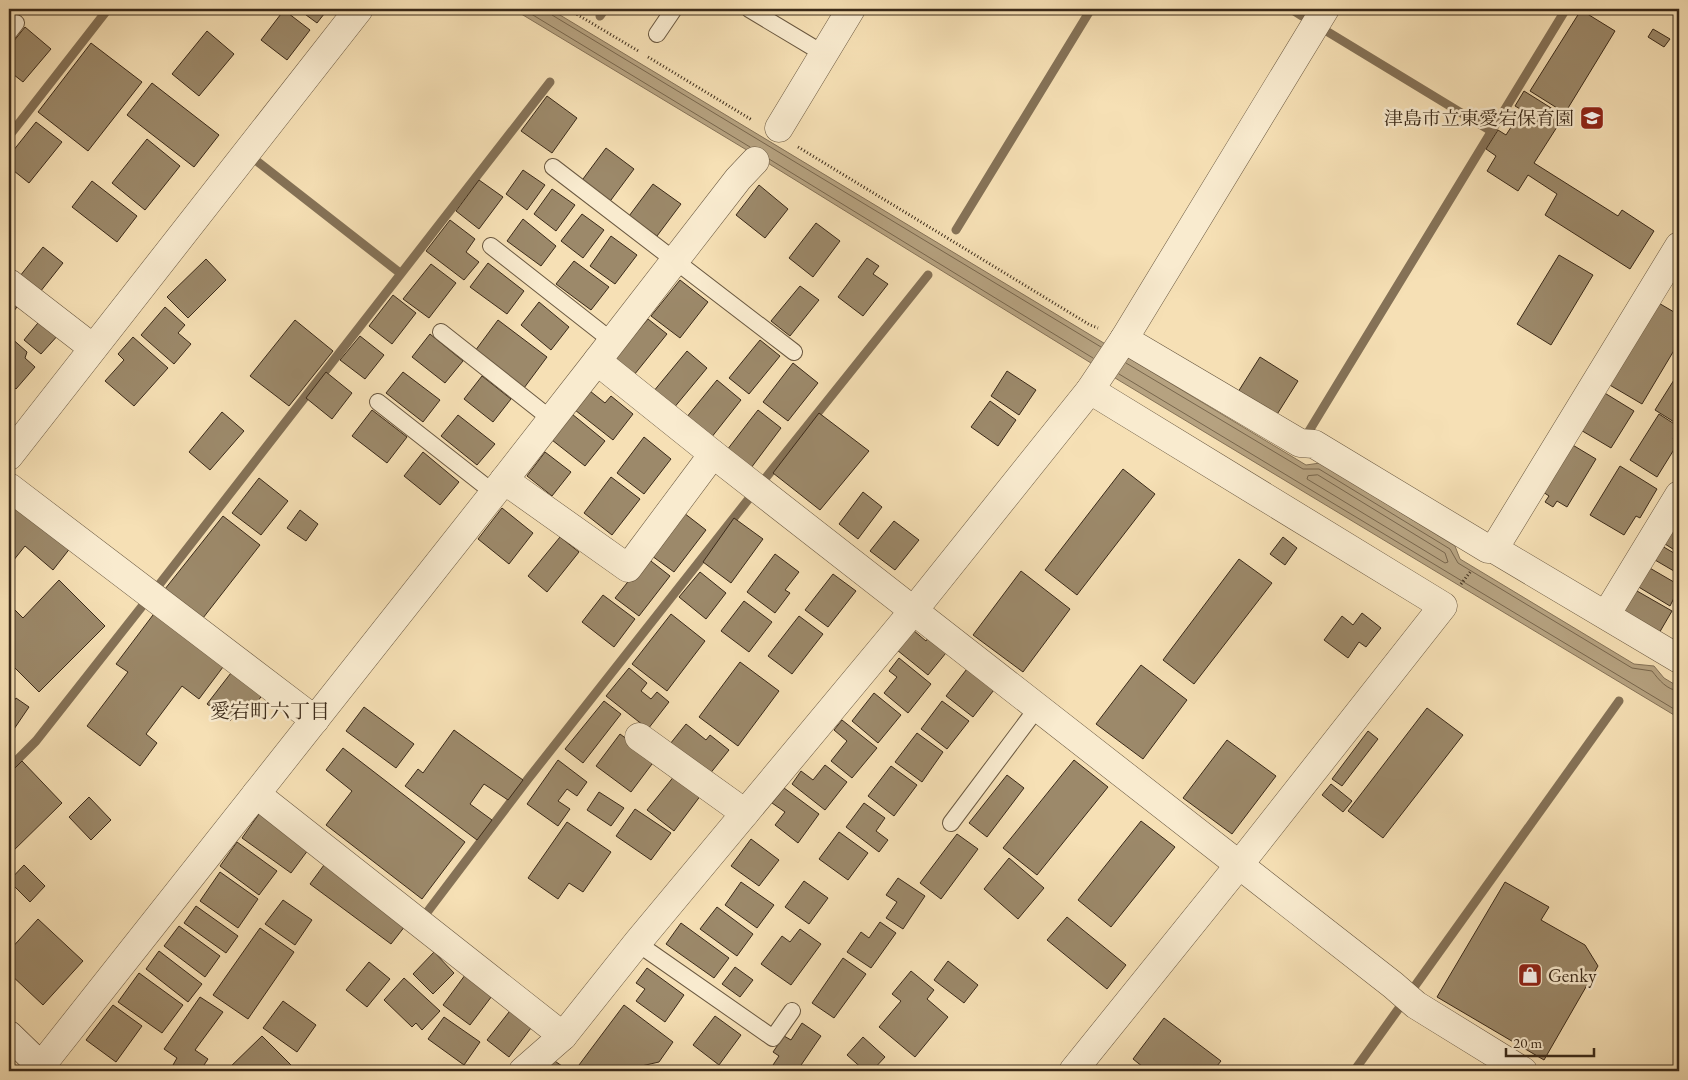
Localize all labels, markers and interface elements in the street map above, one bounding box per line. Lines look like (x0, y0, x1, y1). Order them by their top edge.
school or university icon: 津島市立東愛宕保育園 (1579, 105, 1605, 131)
place label: 津島市立東愛宕保育園 (1384, 106, 1574, 131)
district label: 愛宕町六丁目 (210, 698, 330, 724)
shop icon: Genky (1517, 962, 1543, 988)
place label: Genky (1548, 963, 1597, 988)
scale bar (1506, 1025, 1593, 1057)
text: 20 m (1513, 1033, 1542, 1052)

